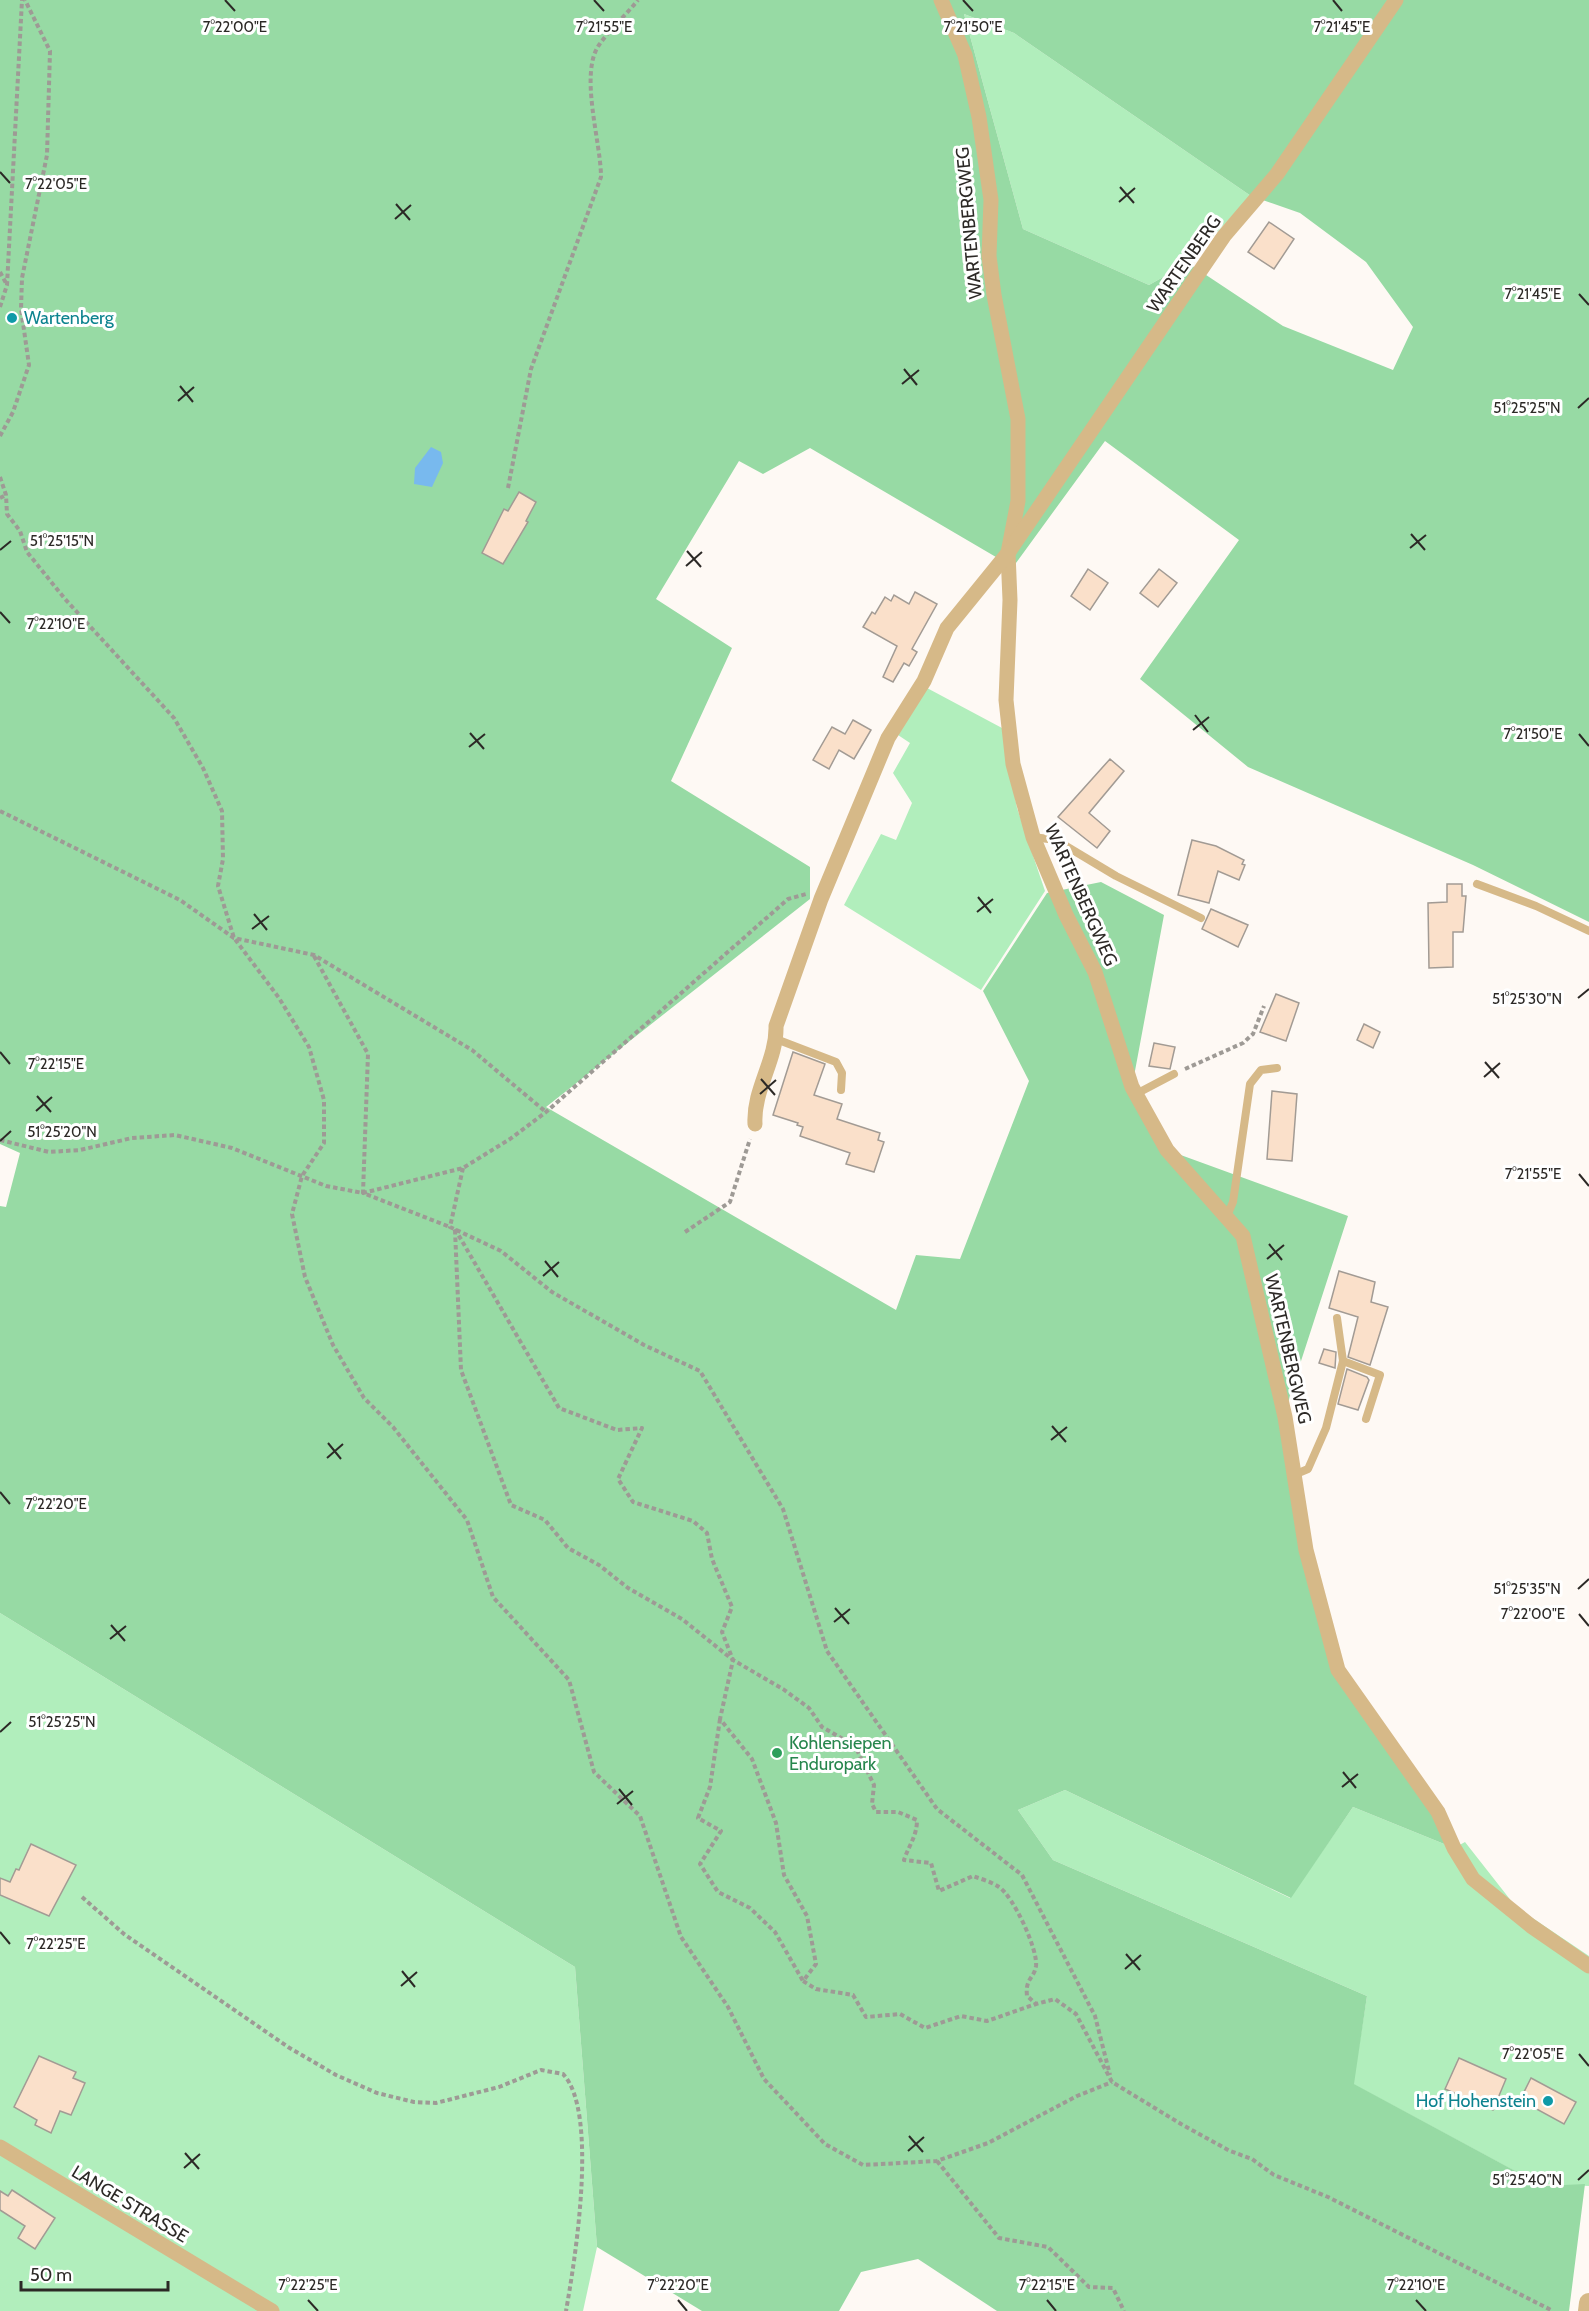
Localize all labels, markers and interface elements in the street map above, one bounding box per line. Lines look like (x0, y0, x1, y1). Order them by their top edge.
text: 7°22'00"E (203, 18, 267, 36)
text: 7°21'55"E (576, 18, 632, 36)
text: 7°21'50"E (944, 18, 1002, 36)
text: 7°21'45"E (1314, 18, 1370, 36)
street label: WARTENBERGWEG (951, 146, 987, 300)
text: 7°22'05"E (25, 175, 87, 193)
street label: WARTENBERG (1142, 211, 1226, 317)
text: 7°21'45"E (1505, 285, 1561, 303)
place label: Wartenberg (24, 307, 115, 329)
marker: Wartenberg (5, 311, 19, 325)
text: 51°25'25"N (1493, 399, 1561, 417)
text: 51°25'15"N (30, 532, 94, 550)
text: 7°22'10"E (27, 615, 85, 633)
text: 7°21'50"E (1504, 725, 1562, 743)
street label: WARTENBERGWEG (1040, 821, 1122, 969)
text: 51°25'30"N (1492, 990, 1562, 1008)
text: 7°22'15"E (28, 1055, 84, 1073)
text: 51°25'20"N (27, 1123, 97, 1141)
text: 7°21'55"E (1505, 1165, 1561, 1183)
street label: WARTENBERGWEG (1260, 1272, 1316, 1426)
text: 7°22'20"E (25, 1495, 87, 1513)
text: 51°25'35"N (1493, 1580, 1561, 1598)
text: 7°22'00"E (1501, 1605, 1565, 1623)
text: 51°25'25"N (28, 1713, 96, 1731)
place label: Kohlensiepen Enduropark (789, 1732, 891, 1775)
marker: Kohlensiepen Enduropark (770, 1746, 784, 1760)
text: 7°22'25"E (26, 1935, 86, 1953)
text: 7°22'05"E (1502, 2045, 1564, 2063)
place label: Hof Hohenstein (1416, 2090, 1536, 2112)
marker: Hof Hohenstein (1541, 2094, 1555, 2108)
street label: LANGE STRASSE (68, 2161, 192, 2247)
text: 51°25'40"N (1492, 2171, 1562, 2189)
scale bar (21, 2254, 168, 2292)
text: 50 m (30, 2264, 72, 2286)
text: 7°22'25"E (278, 2276, 338, 2294)
text: 7°22'20"E (647, 2276, 709, 2294)
text: 7°22'15"E (1019, 2276, 1075, 2294)
text: 7°22'10"E (1387, 2276, 1445, 2294)

